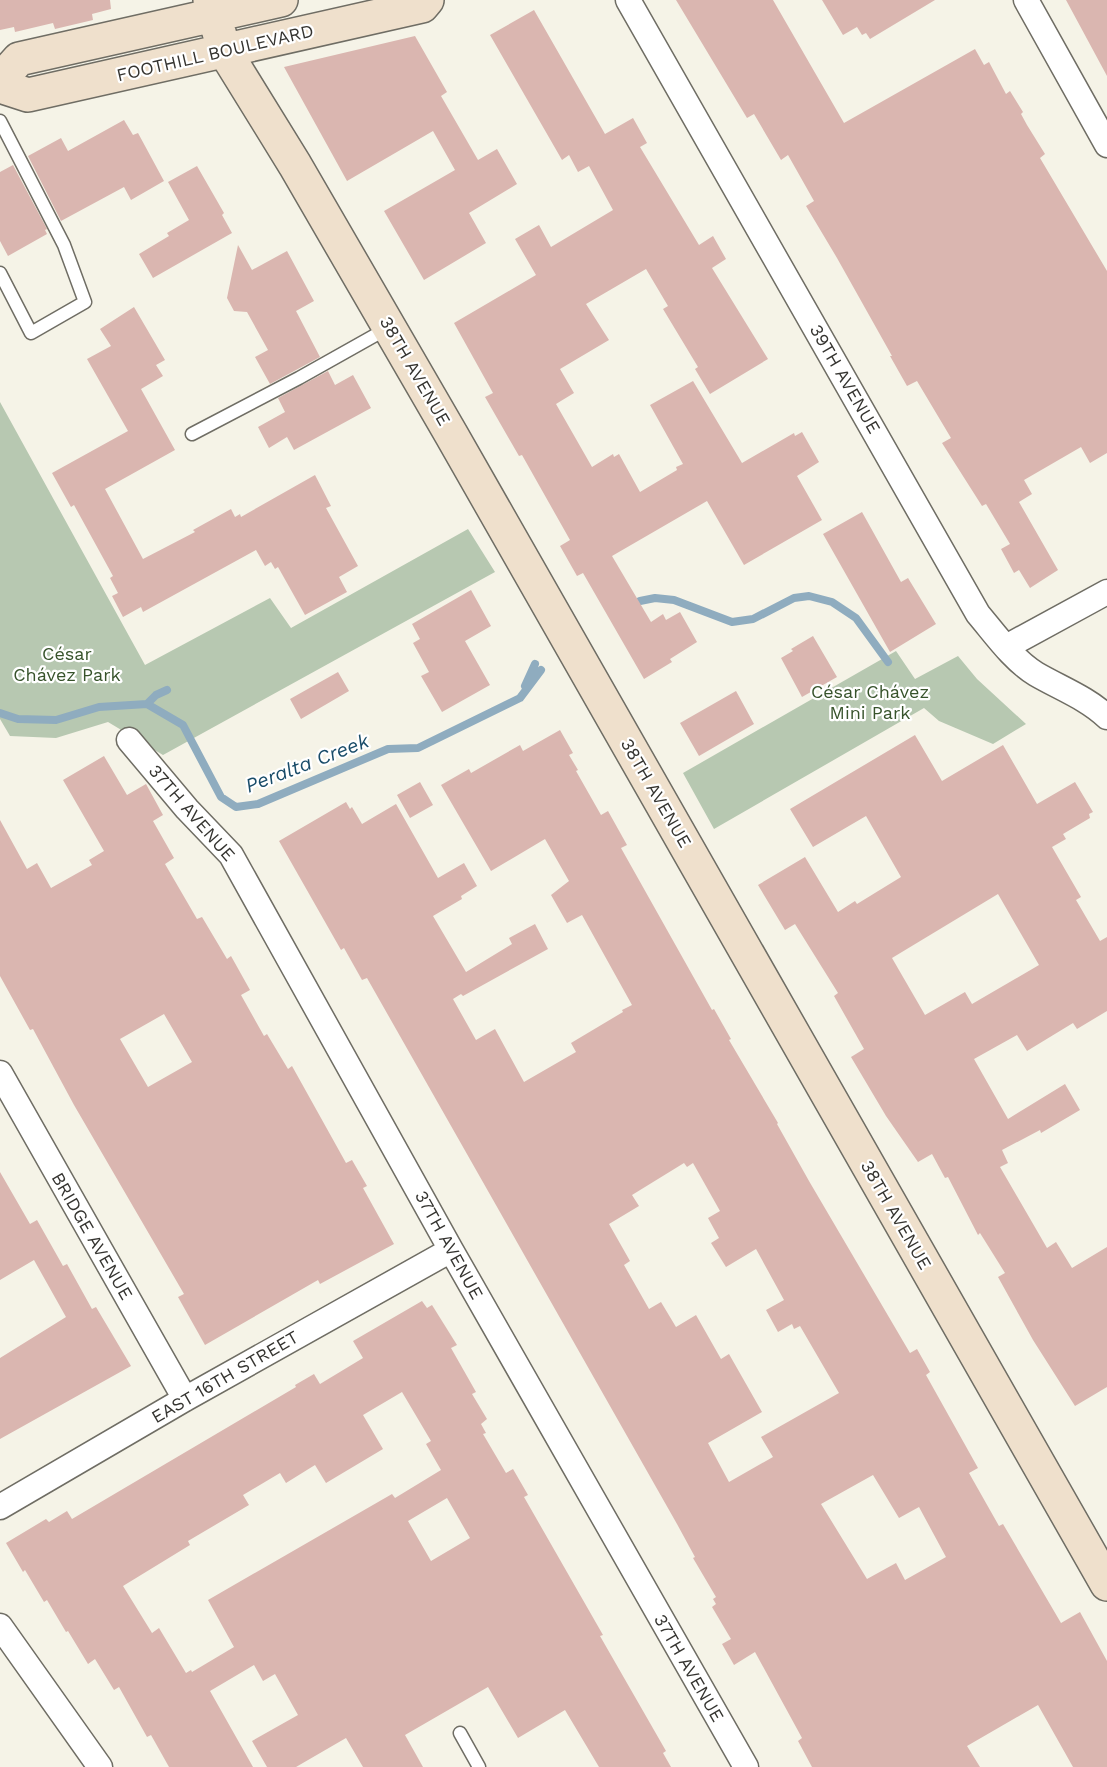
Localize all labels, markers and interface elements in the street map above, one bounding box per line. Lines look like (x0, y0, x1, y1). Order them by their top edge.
street label: FOOTHILL BOULEVARD (114, 20, 315, 85)
street label: 38TH AVENUE (376, 312, 455, 429)
street label: 39TH AVENUE (806, 321, 885, 437)
park label: César Chávez Park (13, 643, 121, 685)
park label: César Chávez Mini Park (811, 681, 929, 723)
water label: Peralta Creek (242, 728, 373, 798)
street label: 38TH AVENUE (617, 734, 696, 851)
street label: 37TH AVENUE (145, 760, 240, 865)
street label: 38TH AVENUE (857, 1156, 936, 1273)
street label: BRIDGE AVENUE (47, 1168, 137, 1303)
street label: 37TH AVENUE (411, 1187, 488, 1303)
street label: EAST 16TH STREET (148, 1326, 302, 1427)
street label: 37TH AVENUE (650, 1610, 729, 1725)

